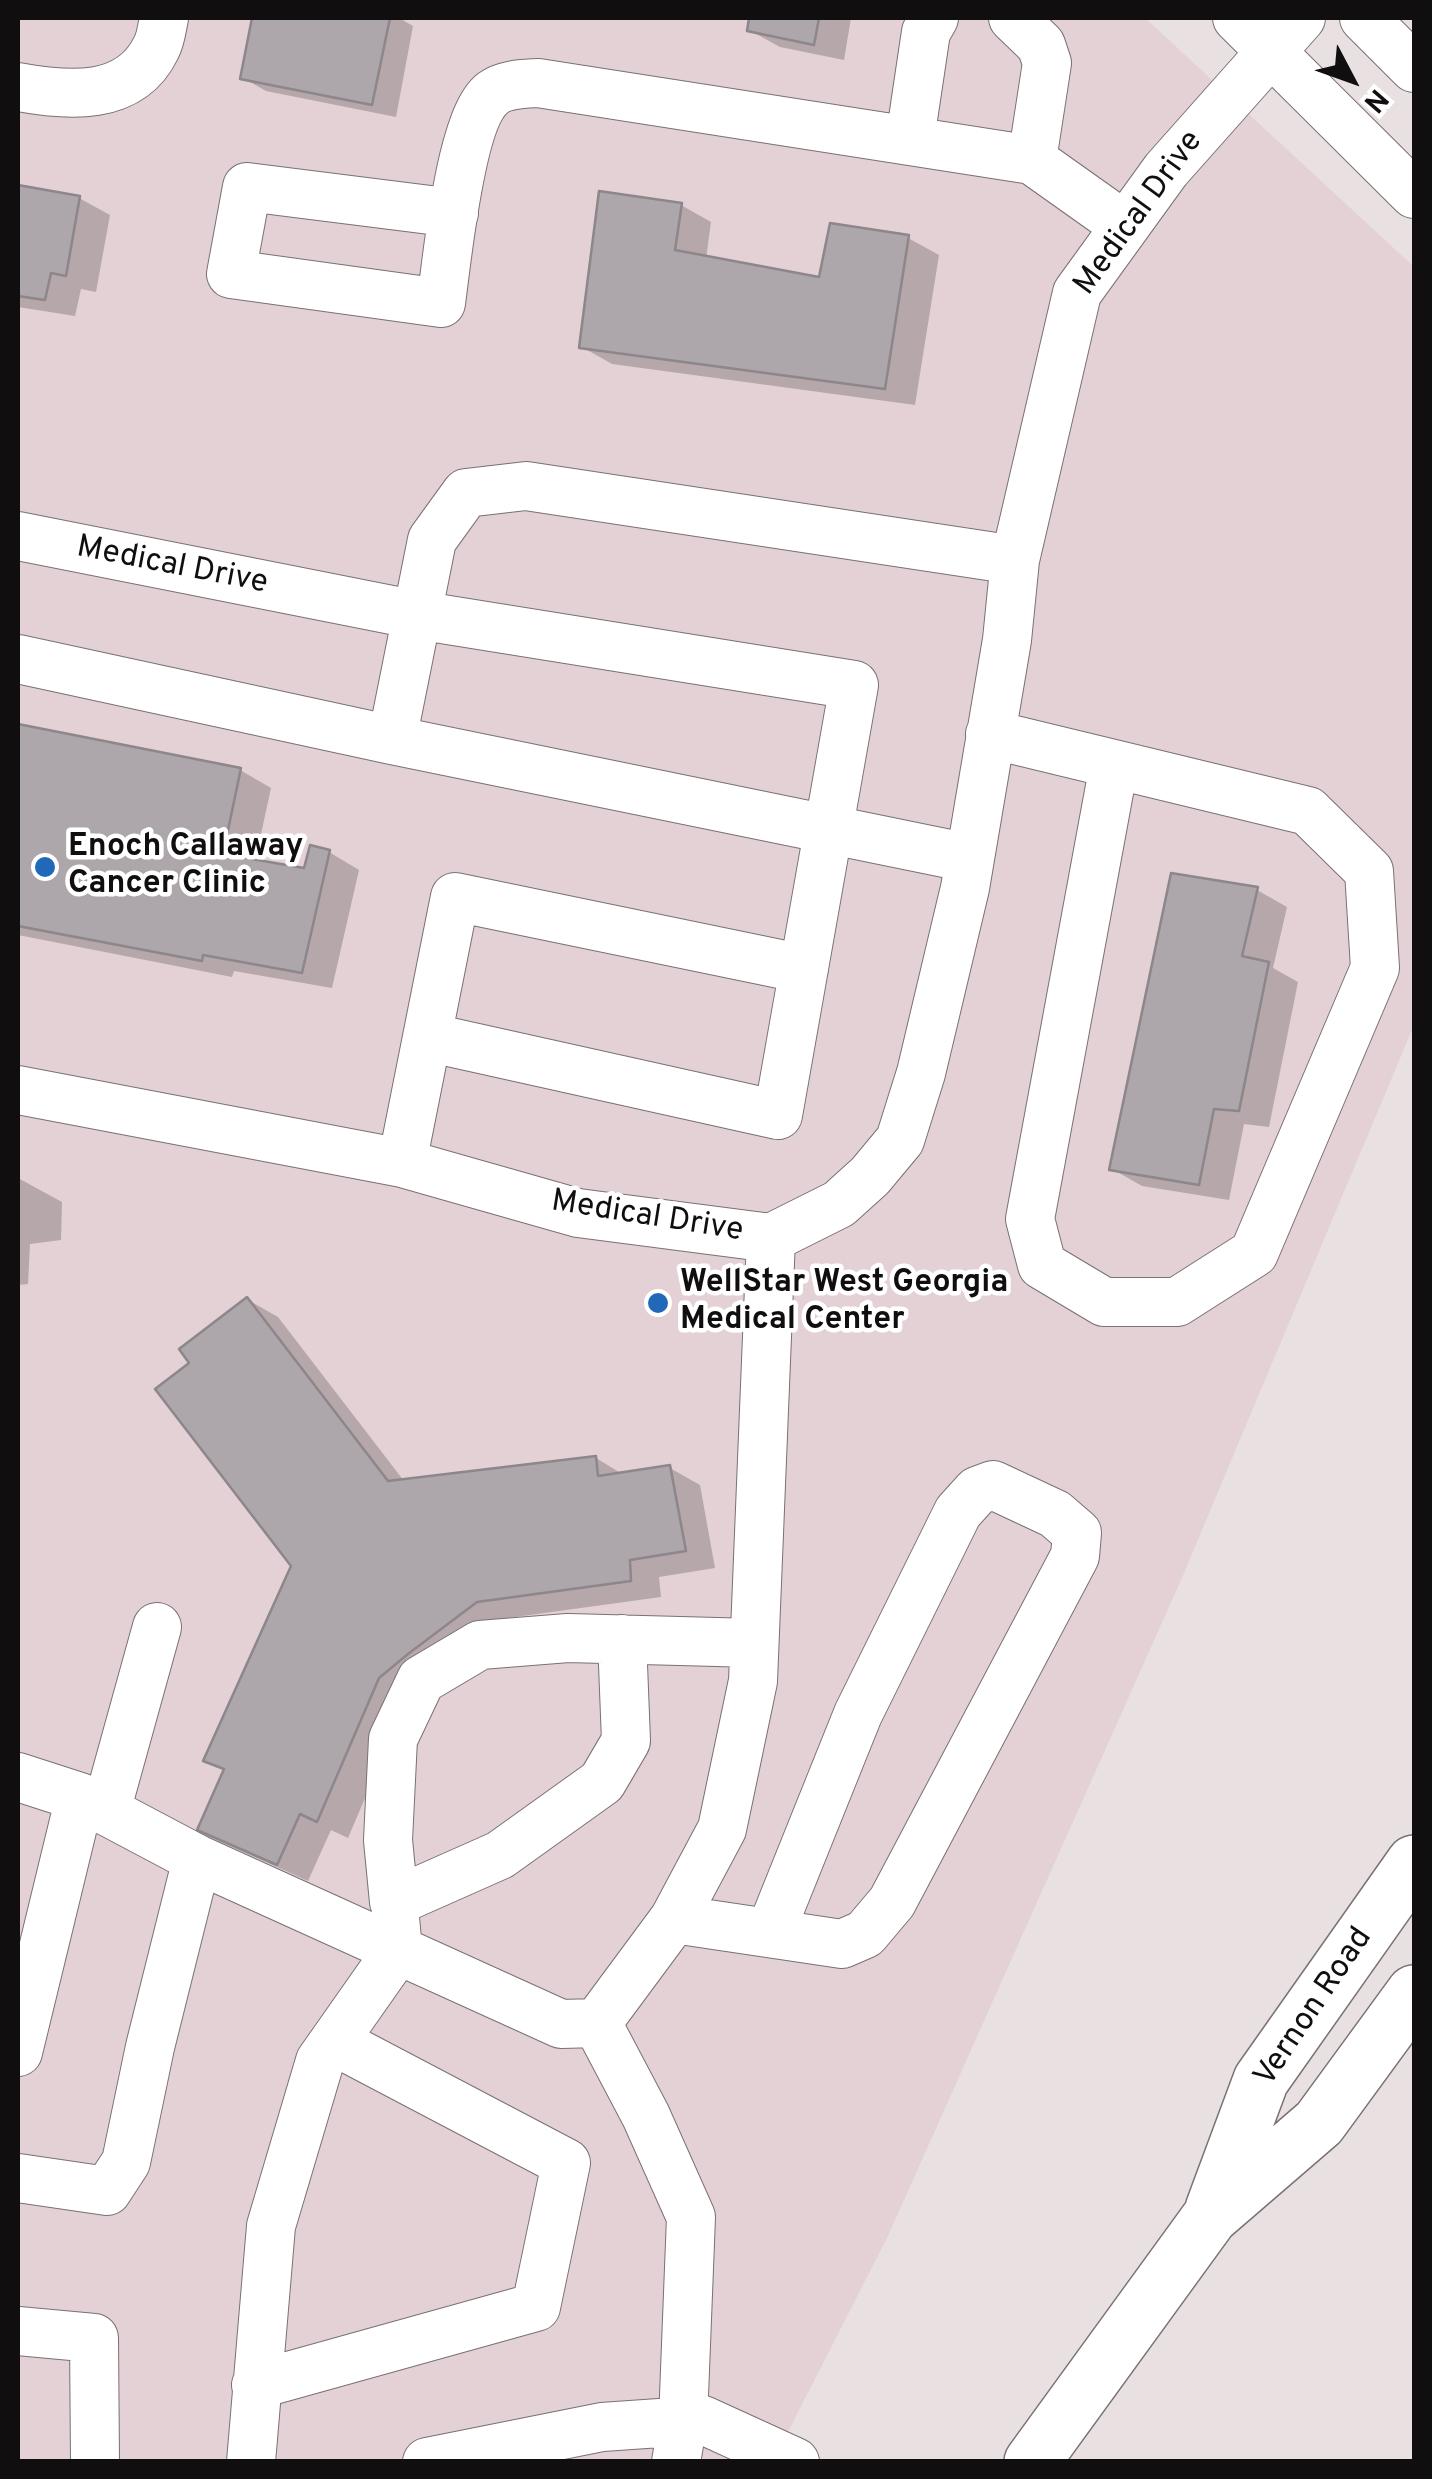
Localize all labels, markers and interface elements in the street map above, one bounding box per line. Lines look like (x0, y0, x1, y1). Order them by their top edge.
north arrow (1302, 30, 1402, 130)
text: N (1354, 80, 1395, 119)
street label: Medical Drive (1067, 124, 1213, 304)
street label: Medical Drive (73, 530, 271, 604)
place label: Enoch Callaway Cancer Clinic (68, 830, 303, 905)
marker: Enoch Callaway Cancer Clinic (32, 854, 58, 880)
street label: Medical Drive (548, 1184, 746, 1252)
place label: WellStar West Georgia Medical Center (680, 1266, 1008, 1341)
marker: WellStar West Georgia Medical Center (645, 1290, 671, 1316)
street label: Vernon Road (1248, 1921, 1382, 2095)

